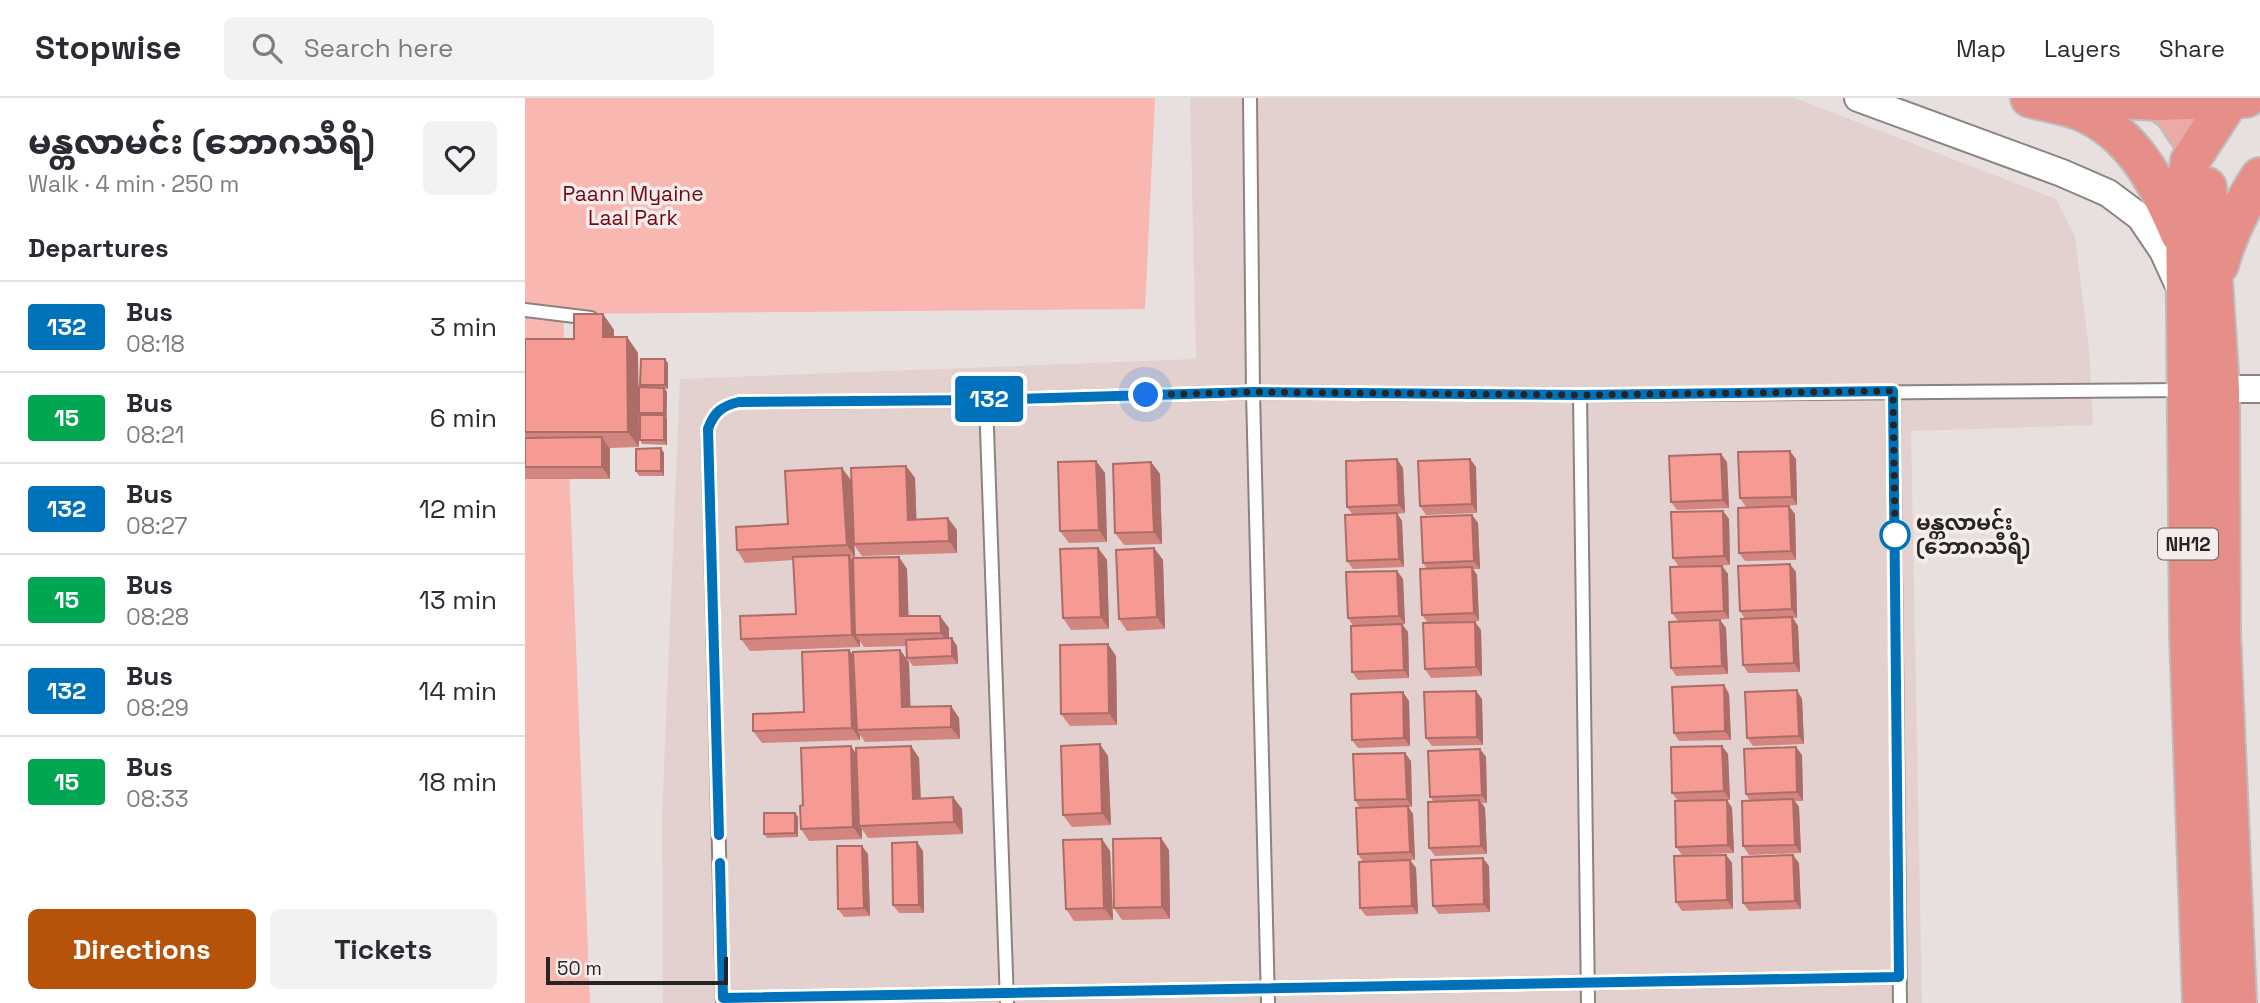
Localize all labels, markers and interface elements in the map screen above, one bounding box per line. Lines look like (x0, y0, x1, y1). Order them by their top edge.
search box (224, 17, 714, 80)
text: Stopwise (35, 27, 182, 69)
icon: search (248, 29, 286, 67)
text: Search here (304, 31, 453, 65)
text: Map (1956, 33, 2006, 64)
text: Layers (2044, 33, 2121, 64)
text: Share (2159, 33, 2225, 64)
button: heart (423, 121, 497, 195)
text: မန္တလာမင်း (ဘောဂသီရိ) (28, 122, 375, 164)
text: Walk · 4 min · 250 m (28, 169, 239, 199)
park label: Paann Myaine Laal Park (562, 180, 704, 231)
text: Departures (28, 231, 169, 265)
text: Bus (126, 295, 173, 329)
text: 3 min (430, 310, 497, 344)
text: 132 (47, 311, 86, 342)
text: 08:18 (126, 329, 185, 359)
line badge: 132 (949, 376, 1029, 422)
your location (1128, 377, 1163, 412)
text: 132 (969, 383, 1009, 414)
text: Bus (126, 386, 173, 420)
text: 6 min (430, 401, 497, 435)
text: 15 (54, 402, 79, 433)
text: 08:21 (126, 420, 184, 450)
text: Bus (126, 477, 173, 511)
text: 12 min (419, 492, 497, 526)
text: 132 (47, 493, 86, 524)
place label: မန္တလာမင်း (ဘောဂသီရိ) (1916, 507, 2030, 564)
text: 08:27 (126, 511, 188, 541)
marker: မန္တလာမင်း (ဘောဂသီရိ) (1880, 520, 1910, 550)
road number: NH12 (2158, 528, 2218, 560)
text: Bus (126, 568, 173, 602)
text: 13 min (419, 583, 497, 617)
text: 15 (54, 584, 79, 615)
text: 08:28 (126, 602, 189, 632)
text: Bus (126, 659, 173, 693)
text: 14 min (419, 674, 497, 708)
text: 132 (47, 675, 86, 706)
text: 08:29 (126, 693, 189, 723)
text: Bus (126, 750, 173, 784)
text: 18 min (419, 765, 497, 799)
text: 15 (54, 766, 79, 797)
text: 08:33 (126, 784, 189, 814)
button: Directions (28, 909, 256, 989)
button: Tickets (270, 909, 497, 989)
scale bar (546, 954, 728, 986)
text: 50 m (557, 956, 602, 981)

